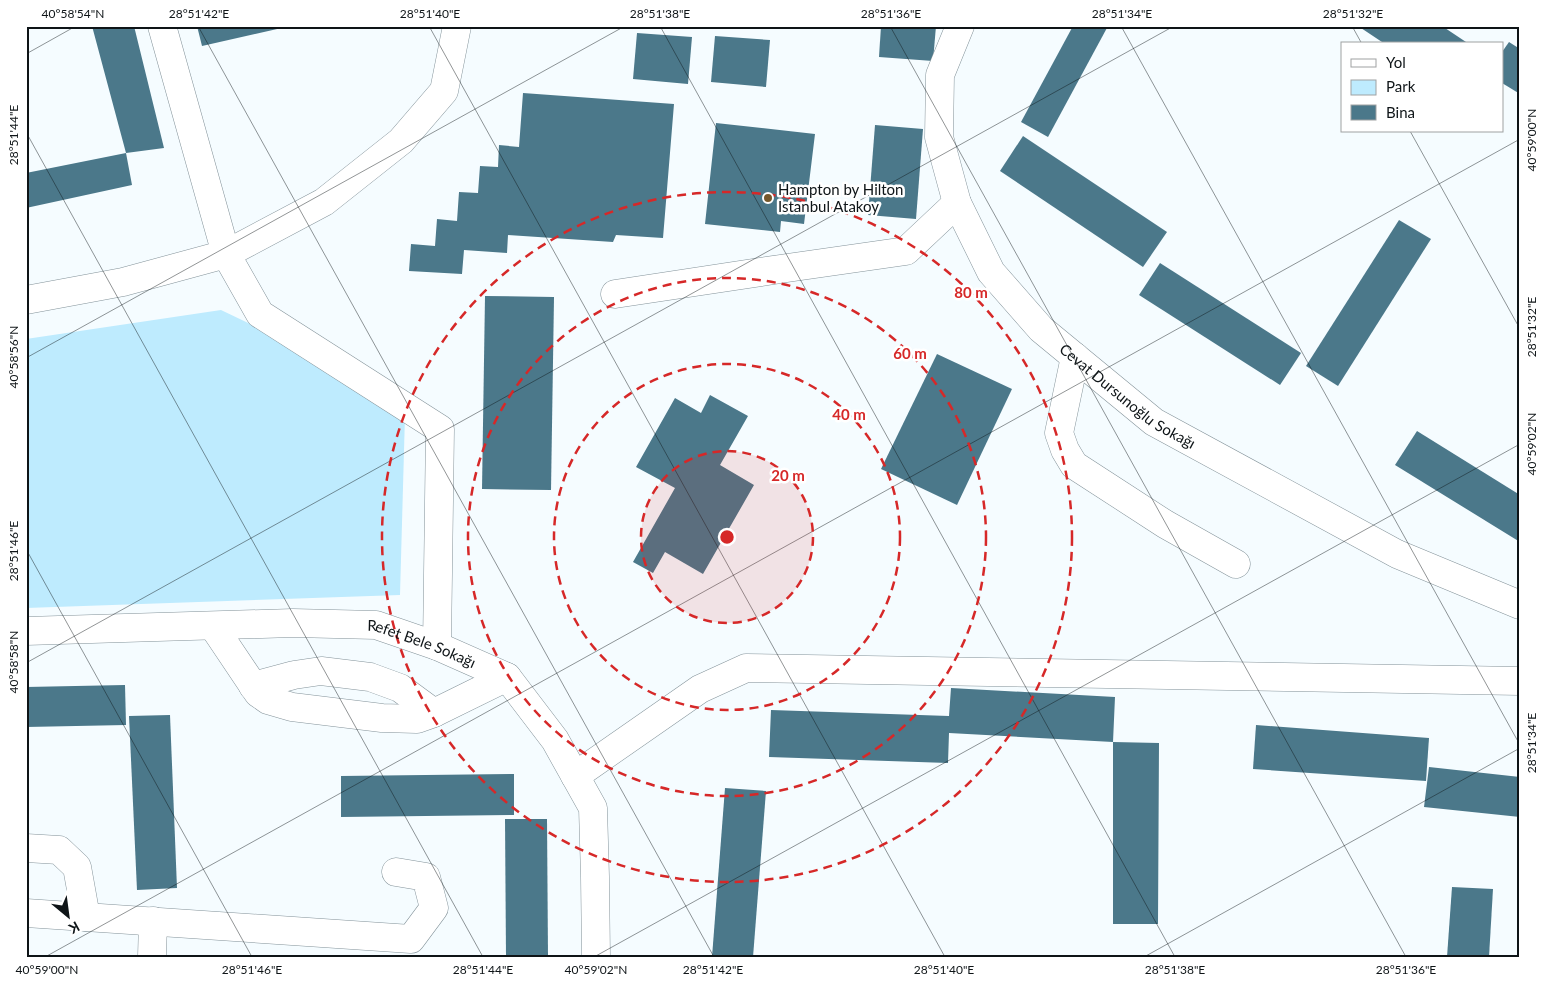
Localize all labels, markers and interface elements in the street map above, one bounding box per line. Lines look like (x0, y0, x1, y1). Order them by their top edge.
text: 40°58'54"N (42, 6, 104, 21)
text: 28°51'42"E (169, 6, 229, 21)
text: 28°51'40"E (400, 6, 460, 21)
text: 28°51'38"E (630, 6, 690, 21)
text: 28°51'36"E (861, 6, 921, 21)
text: 28°51'34"E (1092, 6, 1152, 21)
text: 28°51'32"E (1323, 6, 1383, 21)
legend (1341, 42, 1504, 132)
text: Yol (1386, 53, 1406, 71)
text: Park (1386, 77, 1416, 95)
text: Bina (1386, 103, 1415, 121)
text: 28°51'44"E (6, 105, 21, 165)
text: 40°59'00"N (1524, 109, 1539, 171)
place label: Hampton by Hilton Istanbul Atakoy (778, 180, 904, 215)
marker: Hampton by Hilton Istanbul Atakoy (762, 192, 774, 204)
text: 80 m (954, 283, 988, 301)
text: 28°51'32"E (1524, 297, 1539, 357)
text: 40°58'56"N (6, 326, 21, 388)
street label: Cevat Dursunoğlu Sokağı (1056, 339, 1199, 452)
text: 60 m (893, 344, 927, 362)
text: 40 m (832, 405, 866, 423)
text: 40°59'02"N (1524, 413, 1539, 475)
text: 20 m (771, 466, 805, 484)
text: 28°51'46"E (6, 521, 21, 581)
centre of rings (718, 528, 736, 546)
street label: Refet Bele Sokağı (367, 616, 479, 671)
text: 40°58'58"N (6, 631, 21, 693)
text: 28°51'34"E (1524, 713, 1539, 773)
north arrow (42, 890, 92, 940)
text: K (66, 918, 83, 938)
text: 40°59'00"N (16, 962, 78, 977)
text: 28°51'46"E (222, 962, 282, 977)
text: 28°51'44"E (453, 962, 513, 977)
text: 40°59'02"N (565, 962, 627, 977)
text: 28°51'42"E (683, 962, 743, 977)
text: 28°51'40"E (914, 962, 974, 977)
text: 28°51'38"E (1145, 962, 1205, 977)
text: 28°51'36"E (1376, 962, 1436, 977)

